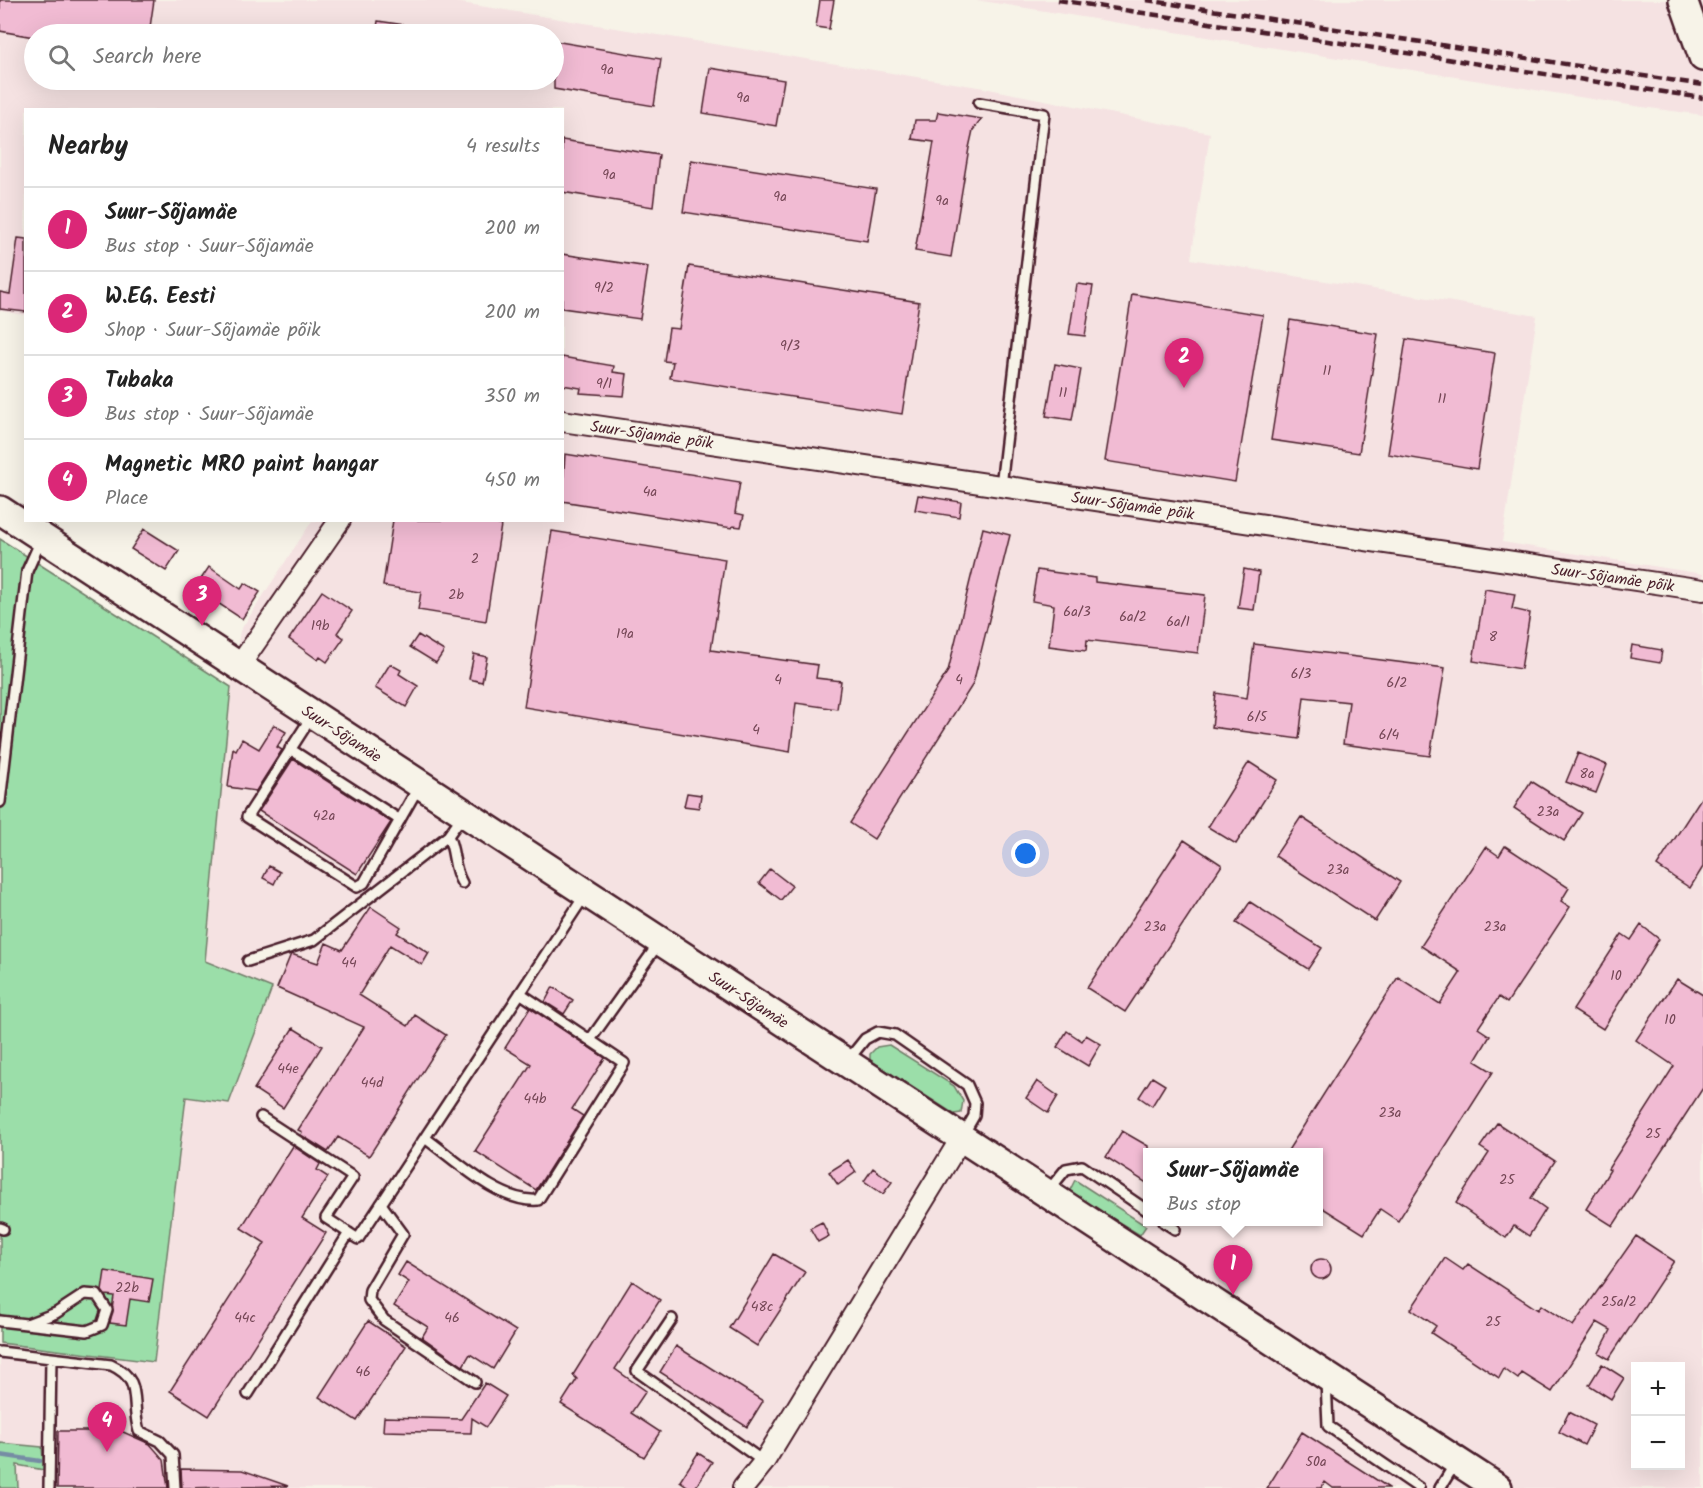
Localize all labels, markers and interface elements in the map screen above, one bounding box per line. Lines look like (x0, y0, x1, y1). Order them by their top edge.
search box (24, 24, 564, 90)
text: Search here (93, 40, 201, 75)
icon: search (45, 41, 78, 74)
house number: 9a (600, 59, 614, 81)
house number: 9a (736, 87, 750, 109)
text: Nearby (48, 126, 128, 168)
text: 4 results (466, 131, 540, 163)
house number: 9a (602, 164, 616, 186)
house number: 9a (773, 186, 787, 208)
house number: 9a (935, 190, 949, 212)
text: Suur-Sõjamäe (105, 196, 237, 231)
text: 1 (64, 213, 71, 245)
text: 200 m (484, 213, 540, 245)
text: Bus stop · Suur-Sõjamäe (105, 231, 314, 263)
house number: 9/2 (594, 277, 614, 299)
text: W.EG. Eesti (105, 280, 215, 315)
text: 2 (62, 297, 73, 329)
text: 200 m (484, 297, 540, 329)
text: Shop · Suur-Sõjamäe põik (105, 315, 321, 347)
house number: 9/3 (780, 335, 800, 357)
pin: 2 (1164, 338, 1204, 388)
house number: 11 (1323, 360, 1331, 382)
text: Tubaka (105, 364, 173, 399)
house number: 9/1 (596, 373, 612, 395)
text: 3 (62, 381, 73, 413)
text: 350 m (484, 381, 540, 413)
house number: 11 (1059, 382, 1067, 404)
house number: 11 (1438, 388, 1446, 410)
text: Bus stop · Suur-Sõjamäe (105, 399, 314, 431)
street label: Suur-Sõjamäe põik (589, 414, 715, 457)
text: Magnetic MRO paint hangar (105, 448, 378, 483)
text: 4 (62, 465, 73, 497)
text: 450 m (484, 465, 540, 497)
house number: 4a (643, 481, 657, 503)
text: Place (105, 483, 148, 515)
street label: Suur-Sõjamäe põik (1070, 485, 1196, 528)
house number: 2 (471, 548, 479, 570)
street label: Suur-Sõjamäe põik (1550, 557, 1676, 600)
pin: 3 (182, 576, 222, 626)
house number: 2b (448, 584, 464, 606)
house number: 6a/3 (1063, 601, 1091, 623)
house number: 6a/2 (1119, 606, 1147, 628)
house number: 6a/1 (1166, 611, 1190, 633)
house number: 19b (311, 615, 330, 637)
house number: 19a (616, 623, 634, 645)
house number: 8 (1489, 626, 1498, 648)
house number: 6/3 (1291, 663, 1311, 685)
house number: 4 (774, 669, 782, 691)
house number: 4 (955, 669, 963, 691)
house number: 6/2 (1387, 672, 1407, 694)
street label: Suur-Sõjamäe (296, 699, 386, 770)
house number: 6/5 (1247, 706, 1269, 728)
house number: 4 (752, 719, 760, 741)
house number: 6/4 (1379, 724, 1400, 746)
house number: 8a (1580, 763, 1595, 785)
house number: 23a (1537, 801, 1559, 823)
house number: 42a (313, 805, 335, 827)
your location (1011, 839, 1040, 868)
house number: 23a (1327, 859, 1349, 881)
house number: 23a (1144, 916, 1166, 938)
house number: 23a (1484, 916, 1506, 938)
house number: 44 (341, 952, 357, 974)
street label: Suur-Sõjamäe (703, 965, 793, 1036)
house number: 10 (1610, 965, 1622, 987)
house number: 10 (1664, 1009, 1676, 1031)
house number: 44e (277, 1058, 300, 1080)
house number: 44d (361, 1072, 384, 1094)
house number: 44b (524, 1088, 547, 1110)
house number: 23a (1379, 1102, 1401, 1124)
house number: 25 (1645, 1123, 1662, 1145)
popup (1143, 1148, 1323, 1226)
text: Suur-Sõjamäe (1167, 1154, 1299, 1189)
house number: 25 (1499, 1169, 1516, 1191)
text: Bus stop (1167, 1189, 1241, 1221)
pin: 1 (1214, 1246, 1252, 1295)
house number: 22b (115, 1277, 139, 1299)
house number: 25a/2 (1601, 1291, 1637, 1313)
house number: 48c (751, 1296, 773, 1318)
house number: 44c (234, 1307, 256, 1329)
house number: 46 (444, 1307, 460, 1329)
house number: 25 (1485, 1311, 1502, 1333)
house number: 46 (355, 1361, 371, 1383)
map controls (1631, 1362, 1685, 1470)
button: + (1631, 1362, 1685, 1416)
pin: 4 (88, 1402, 126, 1452)
button: − (1631, 1416, 1685, 1470)
house number: 50a (1305, 1451, 1327, 1473)

